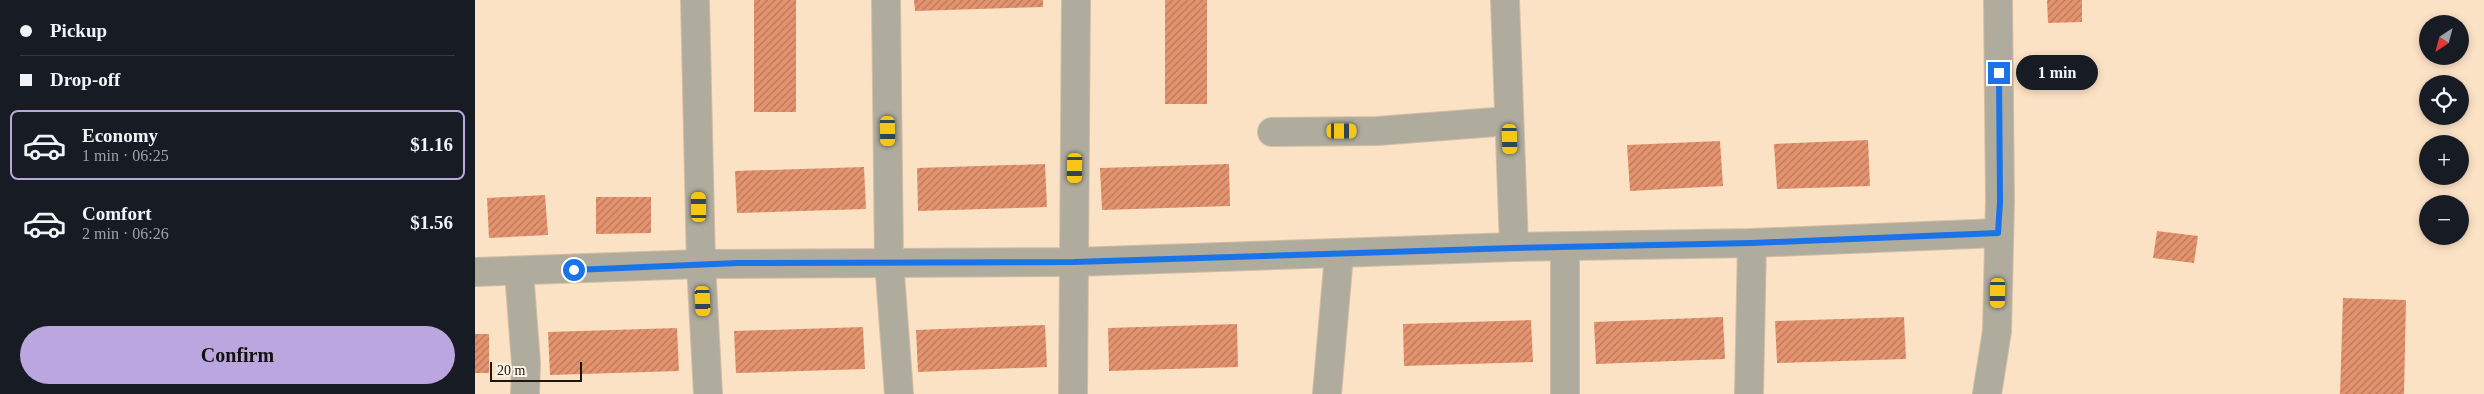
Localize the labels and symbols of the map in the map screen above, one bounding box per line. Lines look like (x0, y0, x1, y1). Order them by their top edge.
north arrow (2419, 15, 2469, 65)
callout: 1 min (2017, 56, 2099, 90)
route end (1988, 62, 2010, 84)
car (880, 116, 895, 146)
car (1327, 124, 1357, 139)
car (1501, 124, 1518, 154)
car (1067, 153, 1082, 183)
car (691, 192, 706, 222)
route start (563, 259, 585, 281)
car (1990, 278, 2005, 308)
car (694, 286, 711, 316)
scale bar (490, 359, 583, 382)

